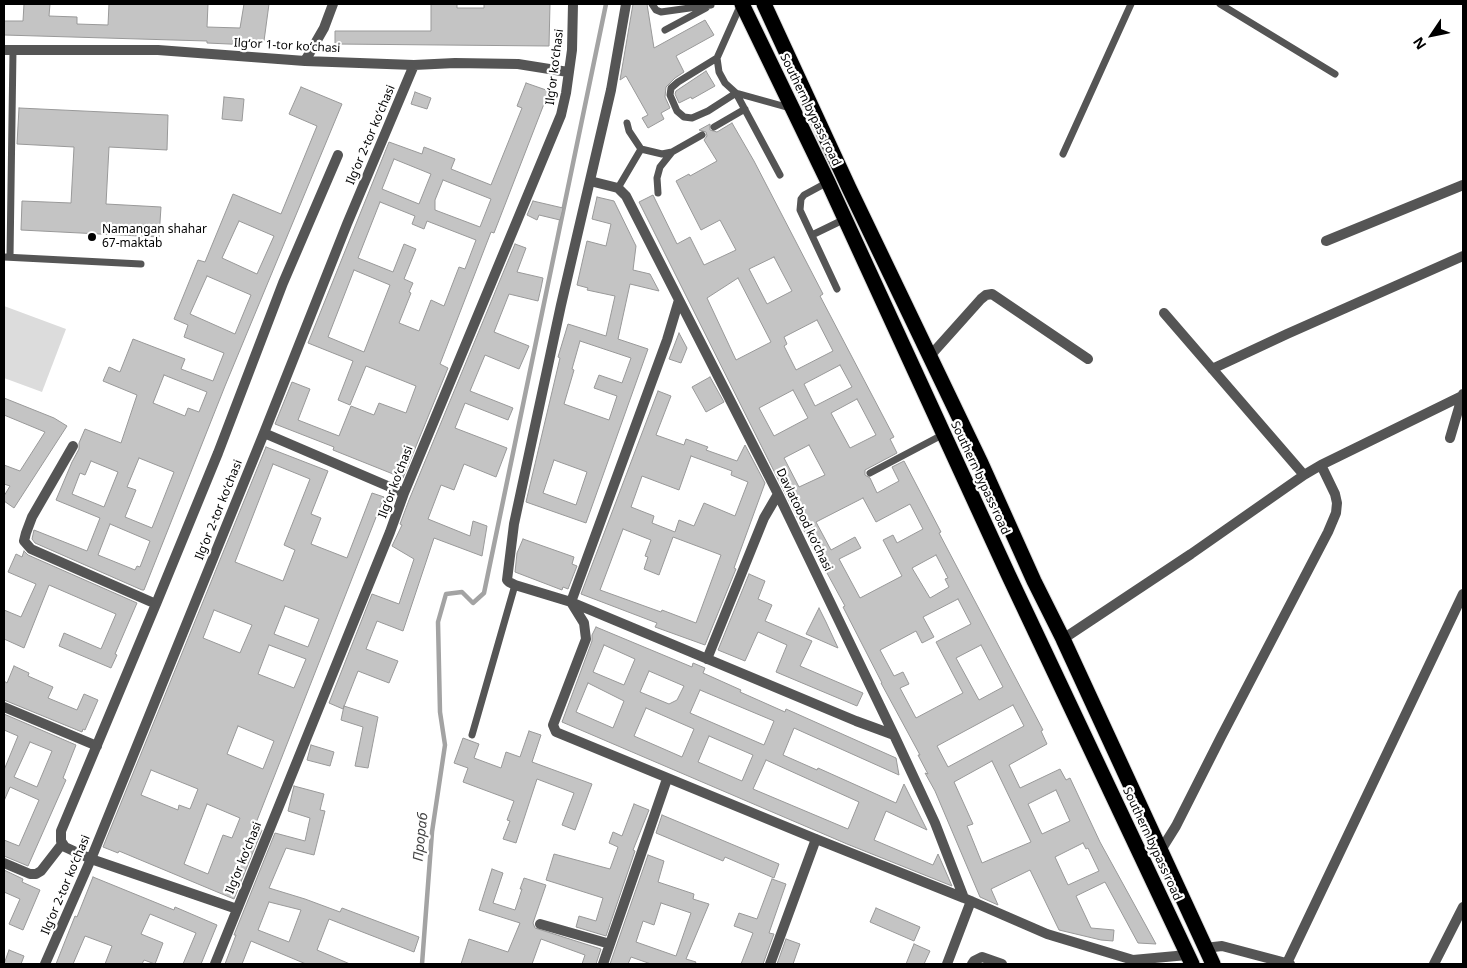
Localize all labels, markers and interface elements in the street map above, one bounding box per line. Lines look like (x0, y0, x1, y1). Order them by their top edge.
north arrow (1407, 10, 1457, 60)
street label: Ilgʻor koʻchasi (543, 28, 567, 106)
text: N (1408, 34, 1430, 54)
street label: Ilgʻor 1-tor koʻchasi (233, 36, 341, 56)
street label: Southern bypass road (776, 51, 844, 169)
street label: Ilgʻor 2-tor koʻchasi (343, 83, 399, 187)
place label: Namangan shahar 67-maktab (102, 223, 207, 251)
marker: Namangan shahar 67-maktab (86, 231, 98, 243)
street label: Southern bypass road (947, 419, 1013, 537)
street label: Ilgʻor koʻchasi (376, 444, 416, 520)
street label: Ilgʻor 2-tor koʻchasi (192, 458, 246, 562)
street label: Davlatobod koʻchasi (773, 466, 835, 574)
street label: Southern bypass road (1119, 785, 1185, 903)
water label: Прораб (410, 812, 432, 862)
street label: Ilgʻor koʻchasi (223, 820, 265, 896)
street label: Ilgʻor 2-tor koʻchasi (38, 833, 94, 937)

